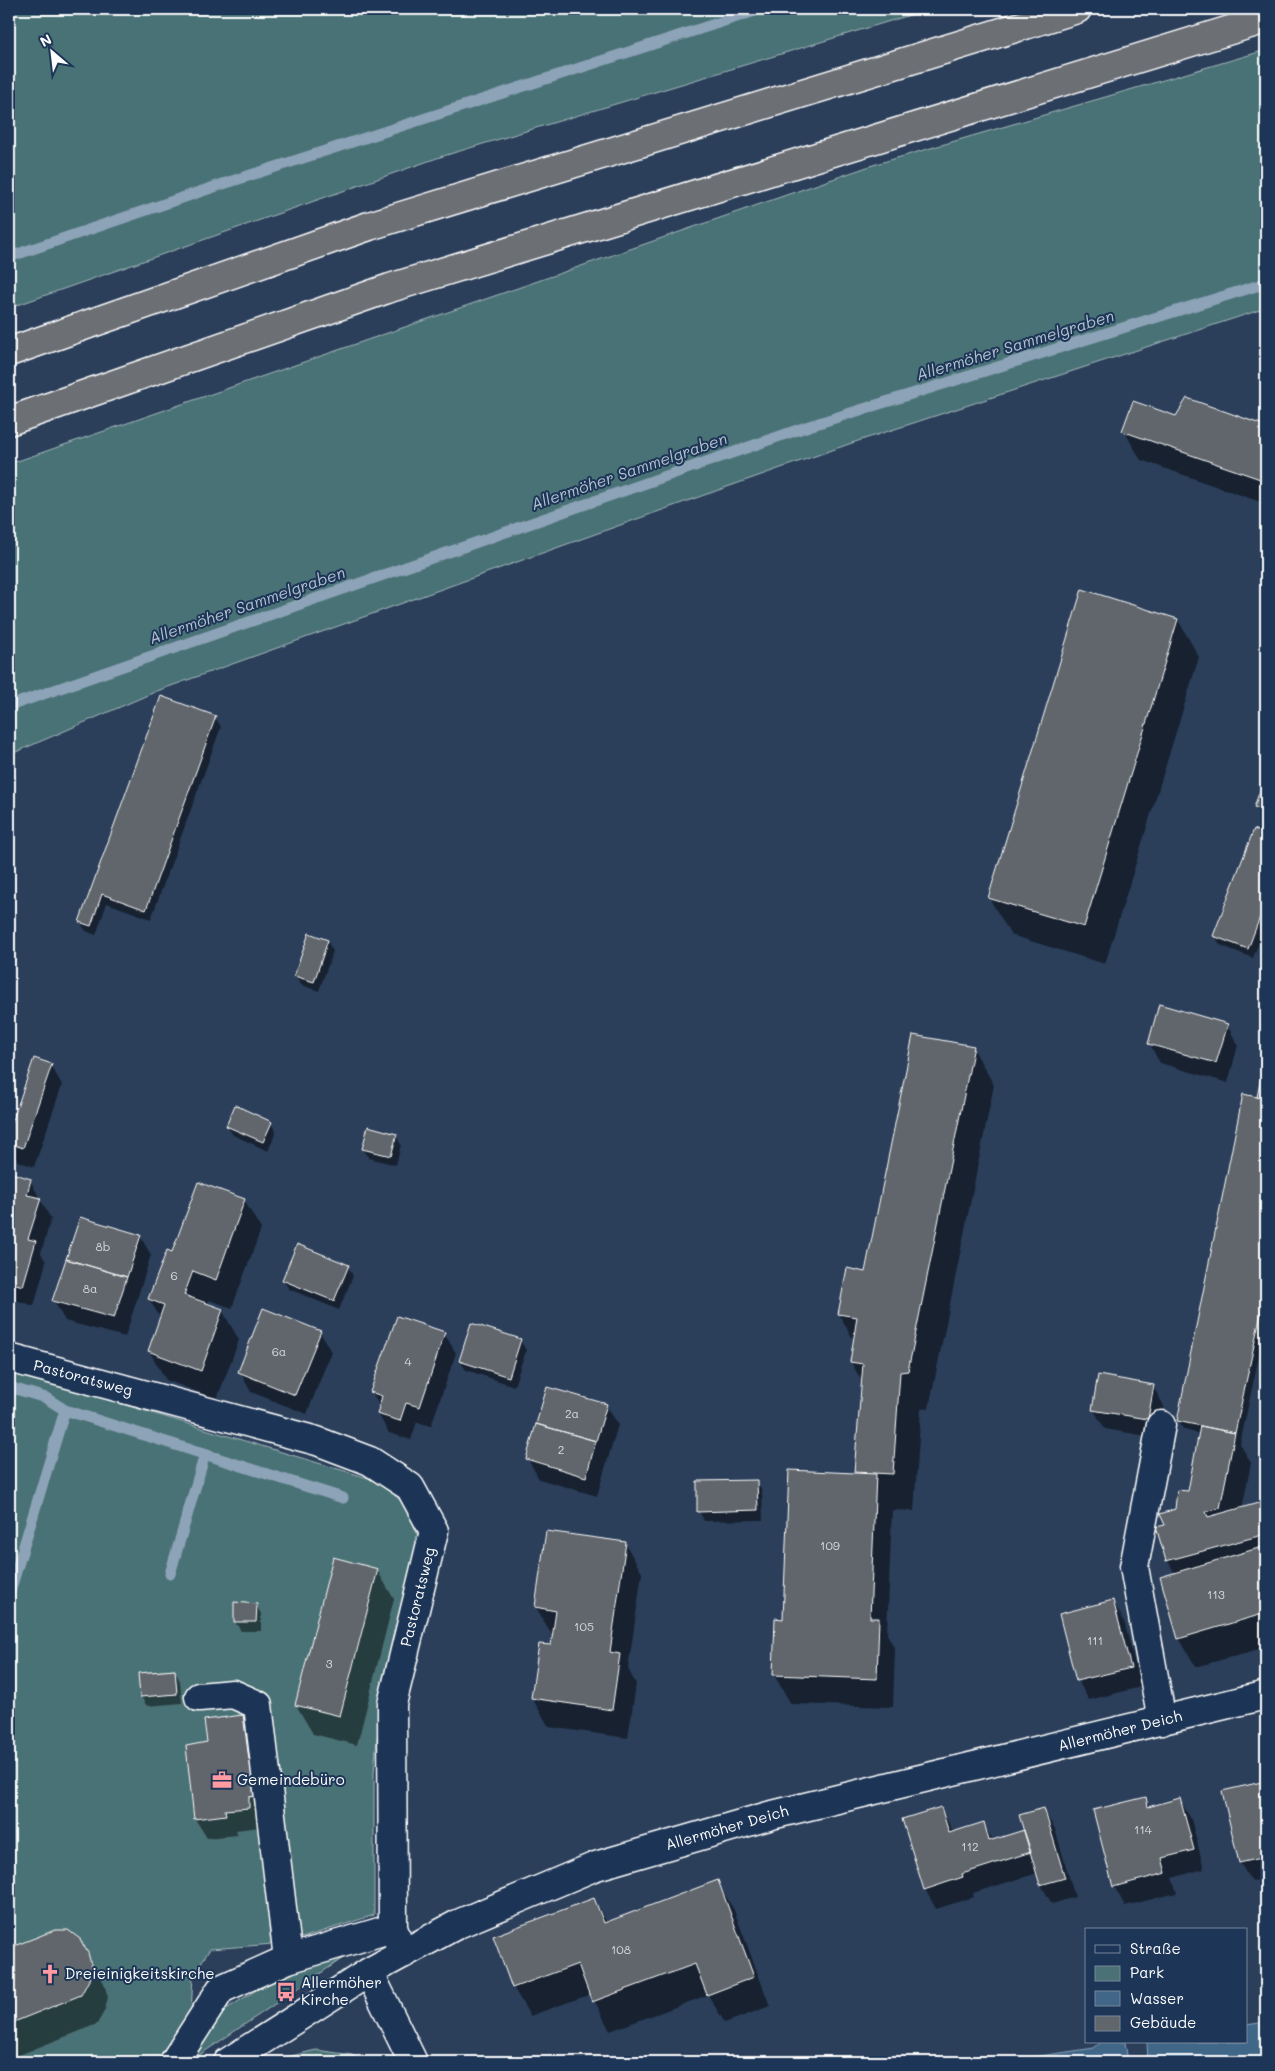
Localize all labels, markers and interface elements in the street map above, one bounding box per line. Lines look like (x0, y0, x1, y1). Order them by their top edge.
north arrow (28, 28, 78, 78)
text: N (37, 29, 55, 51)
water label: Allermöher Sammelgraben (913, 304, 1117, 385)
water label: Allermöher Sammelgraben (528, 427, 730, 514)
water label: Allermöher Sammelgraben (146, 561, 348, 648)
house number: 8b (96, 1238, 110, 1254)
house number: 6 (170, 1267, 178, 1283)
house number: 8a (83, 1280, 97, 1296)
house number: 6a (272, 1343, 286, 1359)
house number: 4 (404, 1353, 412, 1369)
street label: Pastoratsweg (32, 1354, 135, 1400)
house number: 2a (565, 1405, 579, 1421)
house number: 2 (558, 1441, 564, 1457)
house number: 109 (820, 1537, 840, 1553)
street label: Pastoratsweg (395, 1545, 439, 1649)
house number: 113 (1207, 1586, 1225, 1602)
house number: 105 (574, 1618, 594, 1634)
house number: 111 (1087, 1632, 1103, 1648)
house number: 3 (325, 1655, 333, 1671)
street label: Allermöher Deich (1056, 1705, 1184, 1755)
office icon: Gemeindebüro (211, 1769, 233, 1791)
place label: Gemeindebüro (237, 1769, 345, 1789)
street label: Allermöher Deich (663, 1800, 791, 1854)
house number: 114 (1134, 1821, 1152, 1837)
house number: 112 (961, 1838, 979, 1854)
legend (1085, 1928, 1248, 2044)
text: Straße (1130, 1938, 1181, 1958)
house number: 108 (611, 1941, 631, 1957)
text: Park (1130, 1962, 1164, 1982)
church icon: Dreieinigkeitskirche (39, 1963, 61, 1985)
place label: Dreieinigkeitskirche (65, 1963, 215, 1983)
place label: Allermöher Kirche (301, 1972, 382, 2009)
bus stop icon: Allermöher Kirche (275, 1981, 297, 2003)
text: Wasser (1130, 1988, 1184, 2008)
text: Gebäude (1130, 2012, 1196, 2032)

